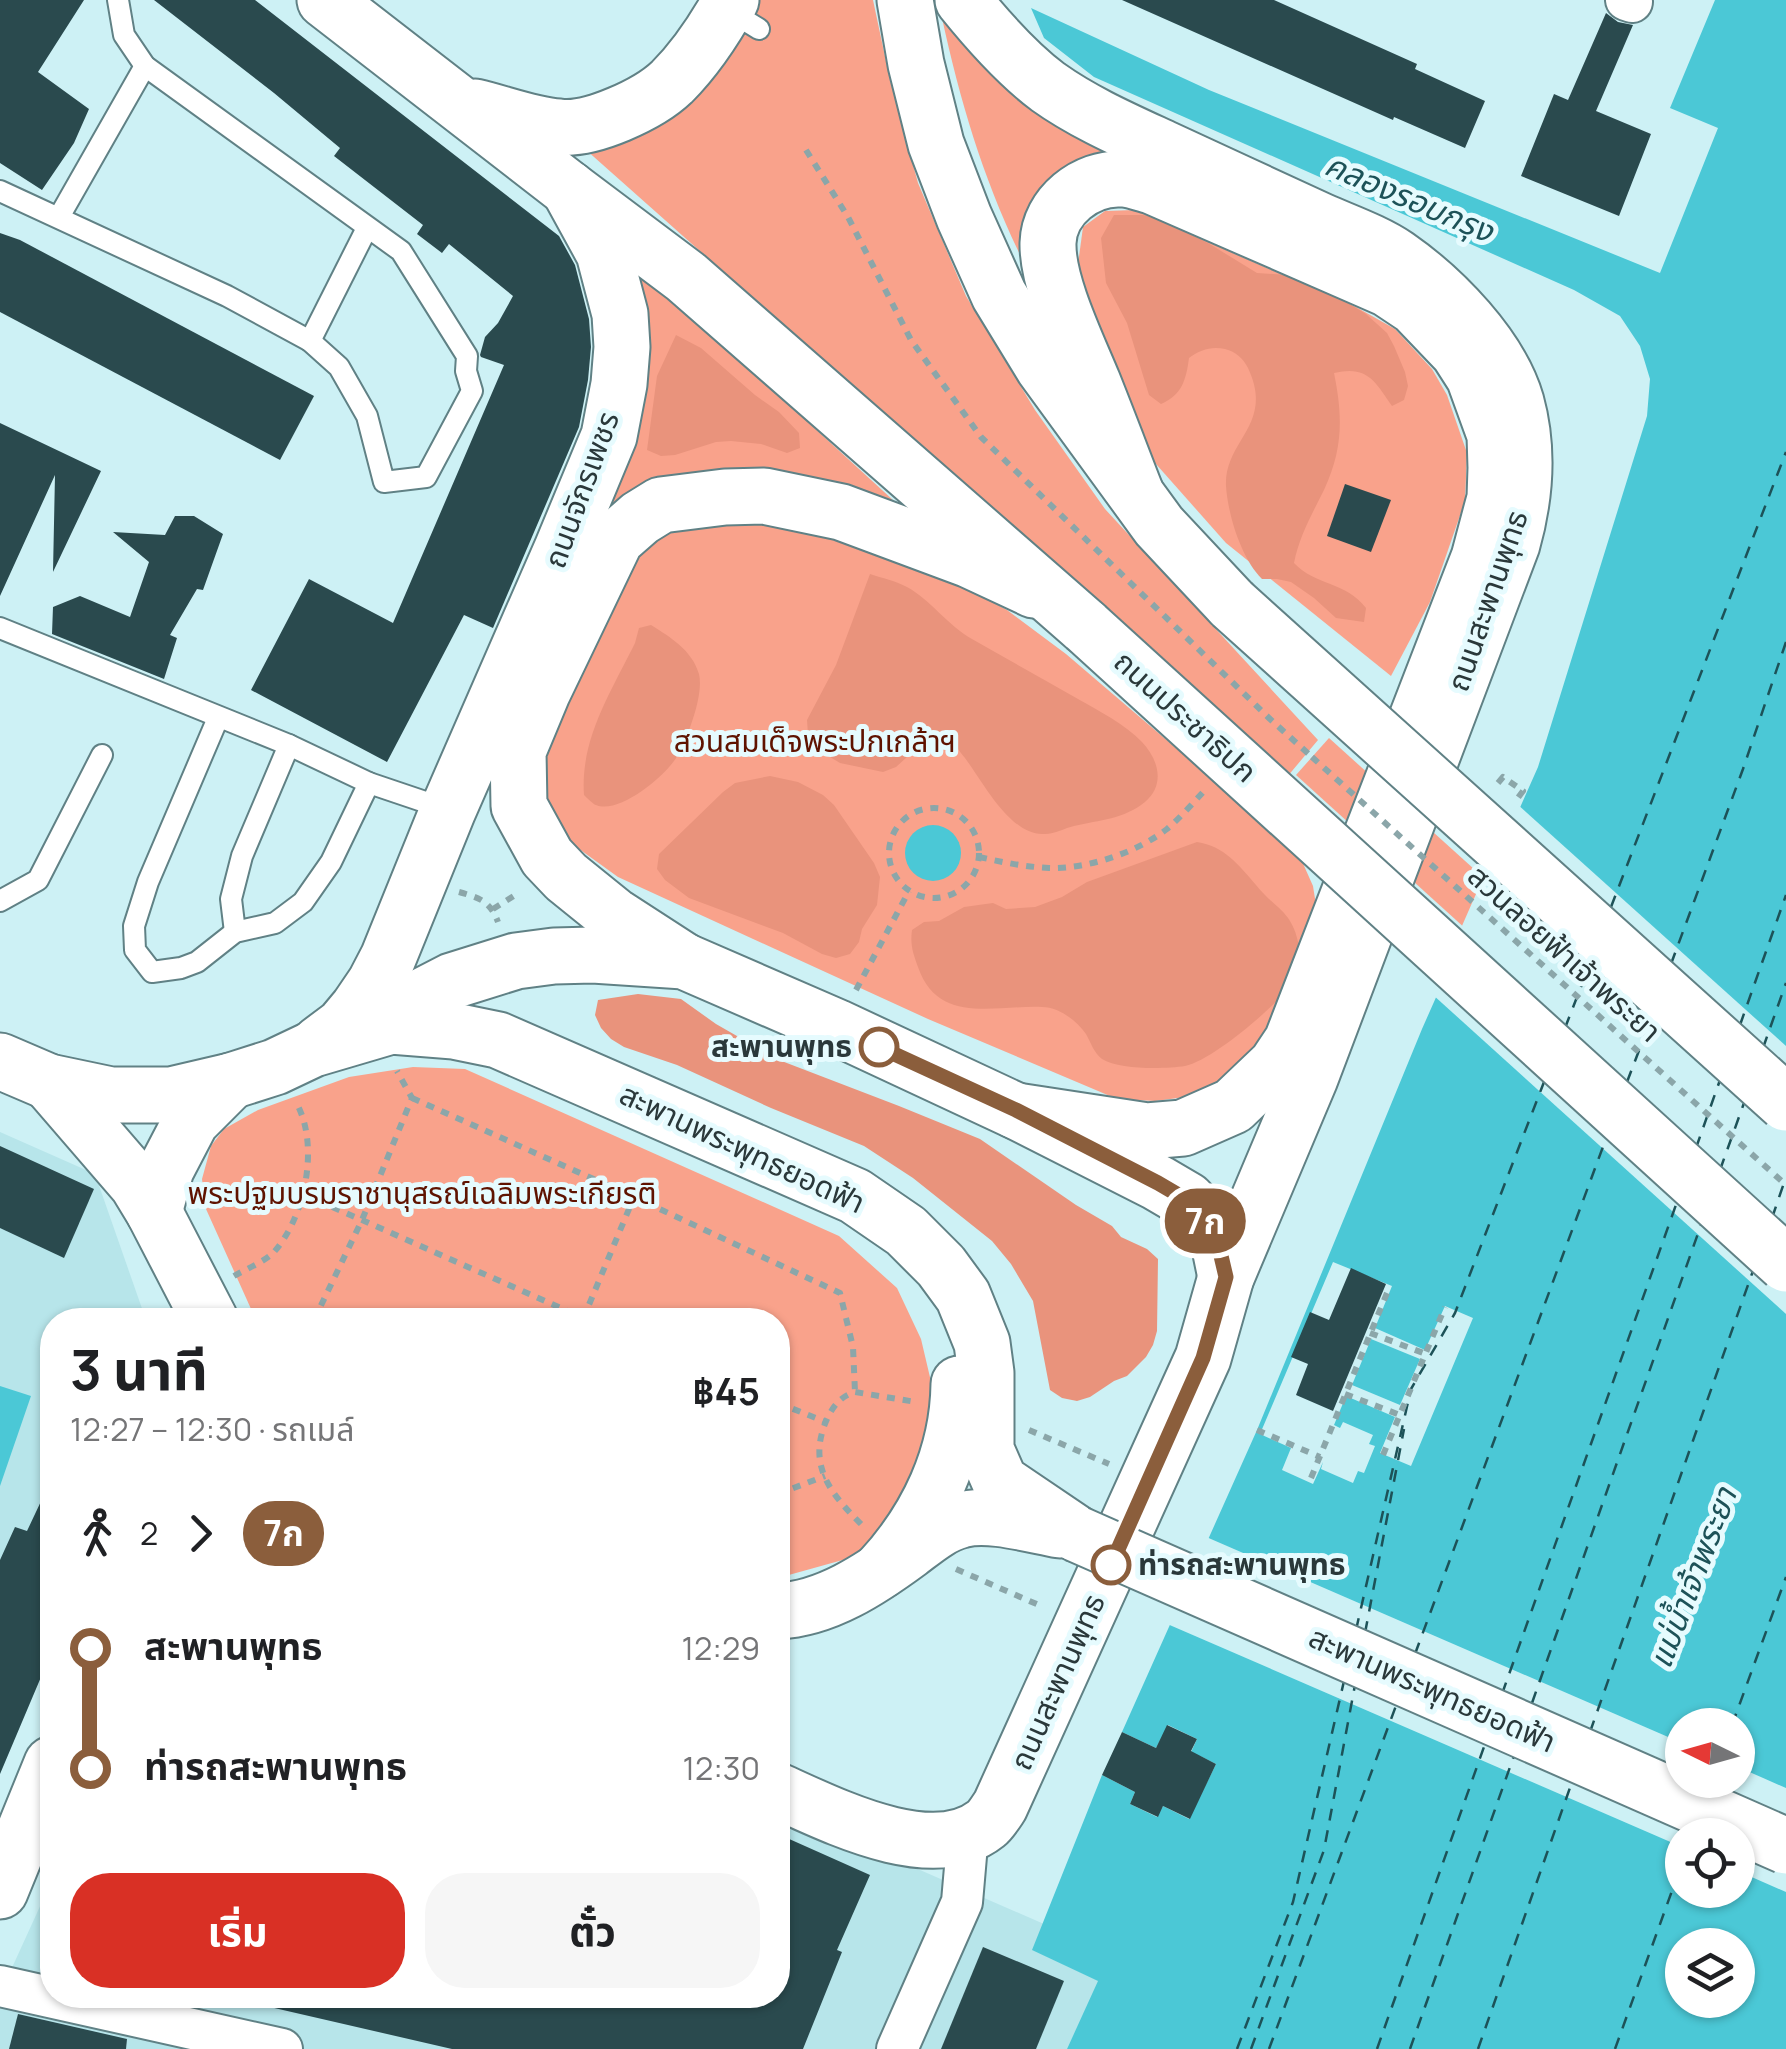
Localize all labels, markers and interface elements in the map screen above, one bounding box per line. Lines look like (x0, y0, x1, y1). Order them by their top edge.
water label: คลองรอบกรุง (1319, 142, 1502, 253)
street label: ถนนจักรเพชร (533, 406, 628, 573)
street label: ถนนสะพานพุทธ (1436, 504, 1537, 697)
street label: ถนนประชาธิปก (1106, 641, 1266, 791)
park label: สวนสมเด็จพระปกเกล้าฯ (674, 720, 956, 761)
street label: สวนลอยฟ้าเจ้าพระยา (1460, 855, 1670, 1051)
place label: สะพานพุทธ (711, 1025, 852, 1066)
marker: สะพานพุทธ (860, 1028, 898, 1066)
street label: สะพานพระพุทธยอดฟ้า (613, 1073, 872, 1222)
park label: พระปฐมบรมราชานุสรณ์เฉลิมพระเกียรติ (188, 1172, 656, 1213)
line badge: 7ก (1160, 1188, 1250, 1254)
text: 7ก (1185, 1197, 1225, 1245)
text: 3 นาที (70, 1331, 208, 1407)
text: ฿45 (693, 1364, 760, 1416)
text: 12:27 – 12:30 · รถเมล์ (70, 1407, 354, 1451)
water label: แม่น้ำเจ้าพระยา (1638, 1479, 1747, 1674)
icon: walk (70, 1506, 125, 1561)
icon: forward (173, 1506, 228, 1561)
text: 7ก (263, 1509, 304, 1557)
text: 2 (140, 1511, 158, 1555)
place label: ท่ารถสะพานพุทธ (1138, 1543, 1346, 1584)
marker: ท่ารถสะพานพุทธ (1092, 1546, 1130, 1584)
street label: ถนนสะพานพุทธ (999, 1587, 1114, 1776)
street label: สะพานพระพุทธยอดฟ้า (1303, 1616, 1562, 1761)
text: สะพานพุทธ (144, 1619, 323, 1671)
text: 12:29 (682, 1626, 760, 1670)
north arrow (1665, 1708, 1755, 1798)
map controls (1665, 1708, 1755, 2018)
text: ท่ารถสะพานพุทธ (144, 1739, 407, 1791)
text: 12:30 (682, 1746, 760, 1790)
button: locate (1665, 1818, 1755, 1908)
button: เริ่ม (70, 1873, 405, 1988)
button: ตั๋ว (425, 1873, 760, 1988)
button: layers (1665, 1928, 1755, 2018)

